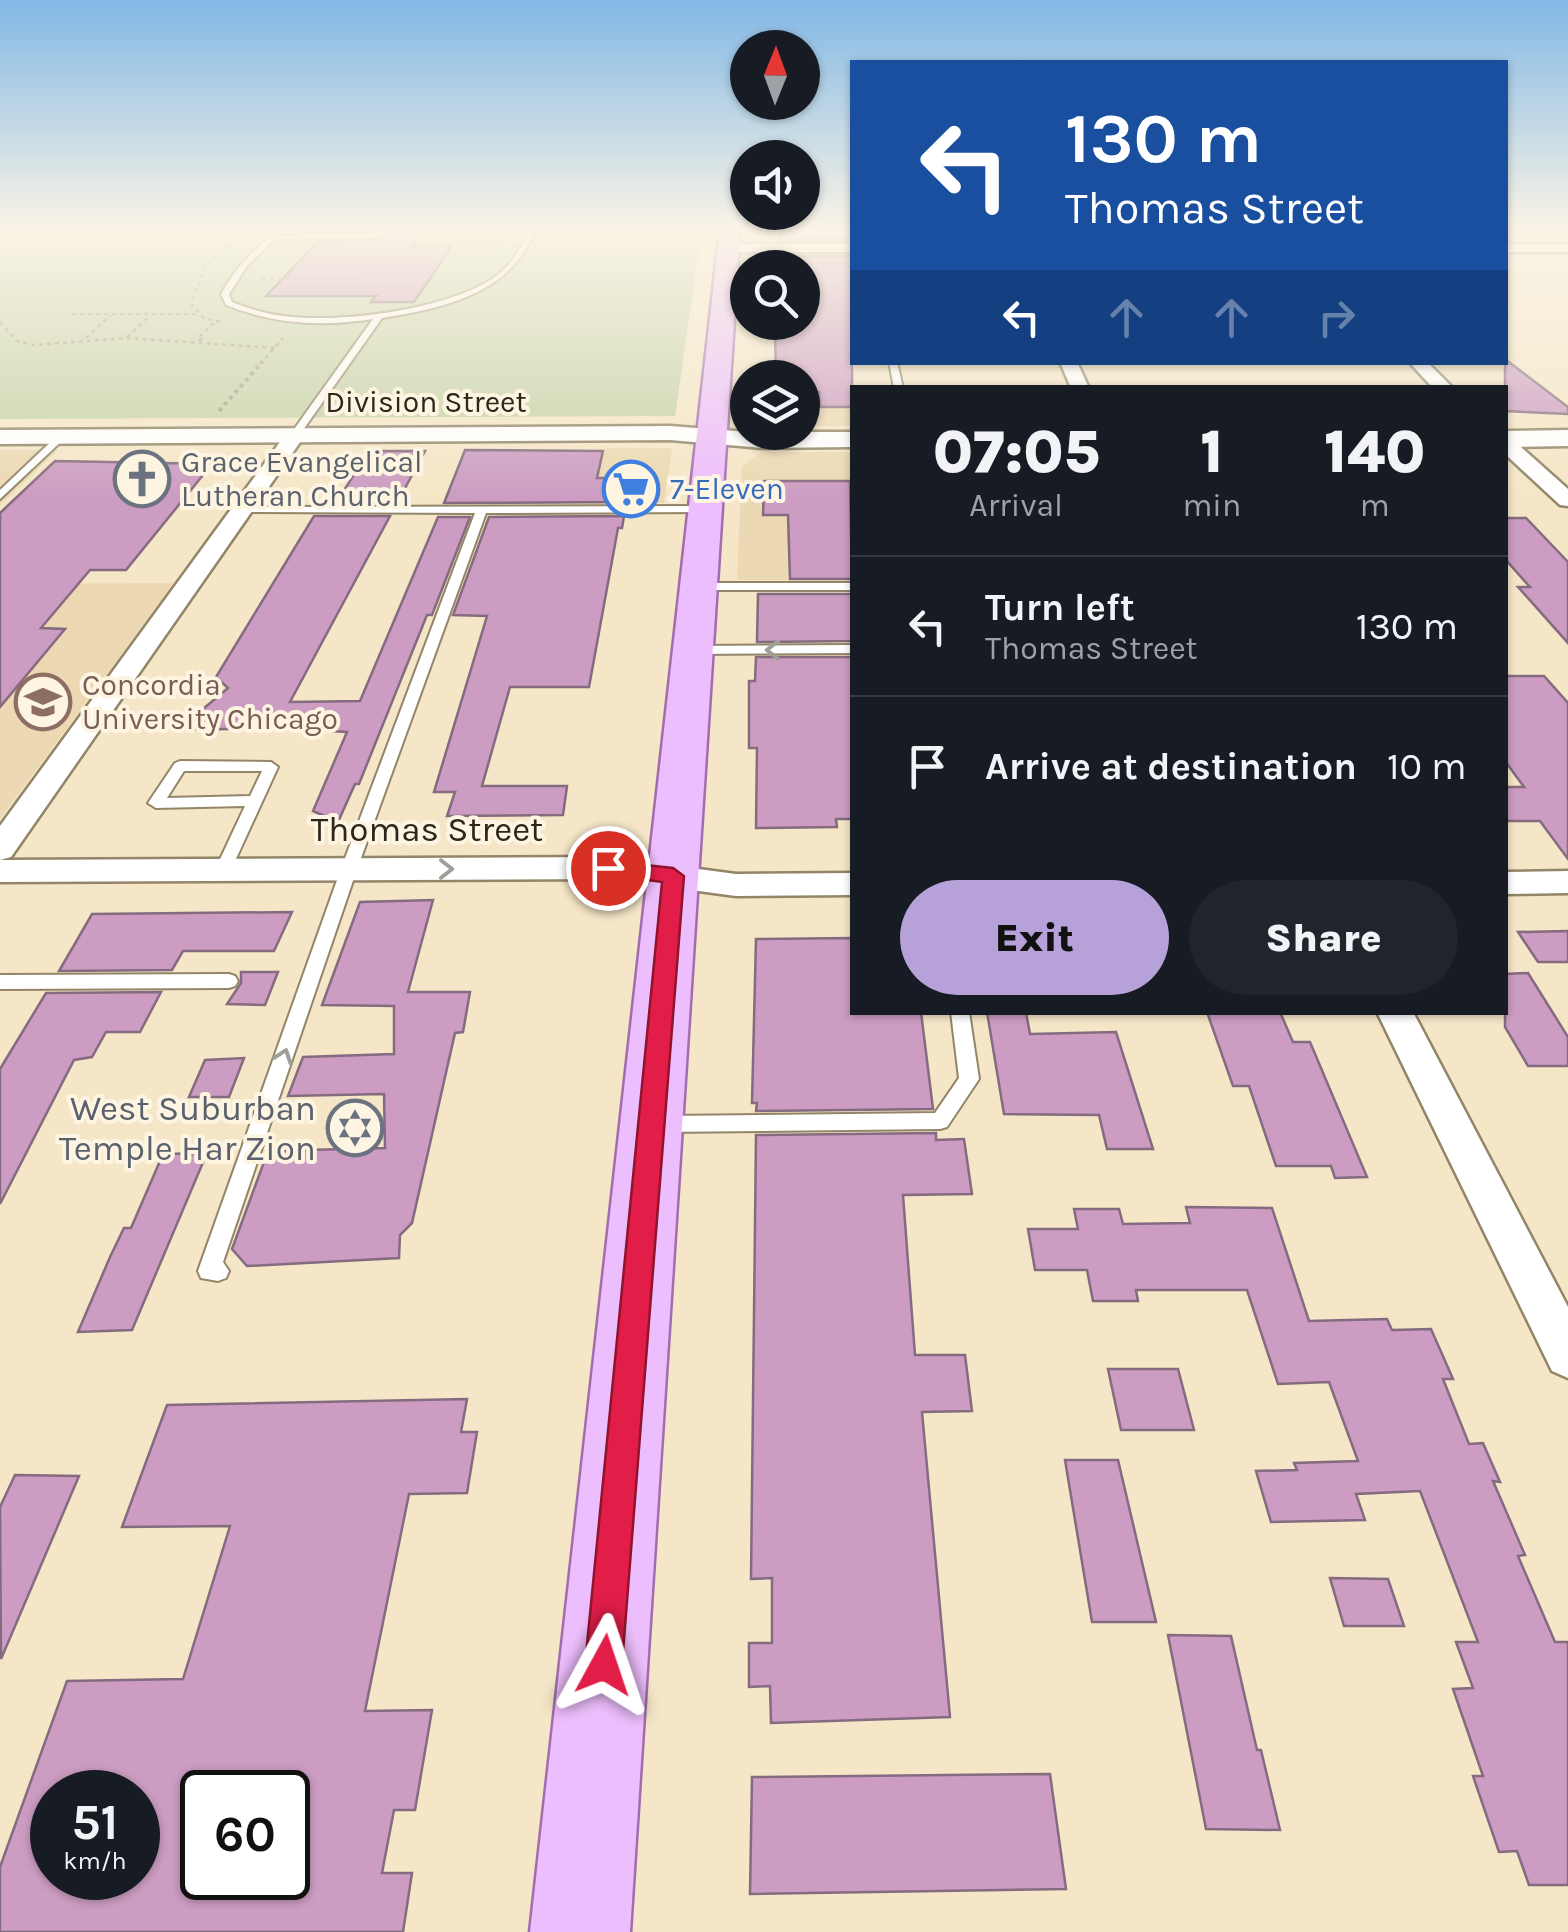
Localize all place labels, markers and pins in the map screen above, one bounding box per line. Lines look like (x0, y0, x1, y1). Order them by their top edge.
place label: Grace Evangelical Lutheran Church (181, 444, 422, 514)
church icon: Grace Evangelical Lutheran Church (112, 449, 172, 509)
supermarket icon: 7-Eleven (601, 459, 661, 519)
place label: 7-Eleven (670, 471, 784, 507)
place label: Concordia University Chicago (82, 667, 338, 737)
school or university icon: Concordia University Chicago (13, 672, 73, 732)
pin (566, 826, 651, 911)
place label: West Suburban Temple Har Zion (59, 1088, 316, 1169)
synagogue icon: West Suburban Temple Har Zion (325, 1098, 385, 1158)

